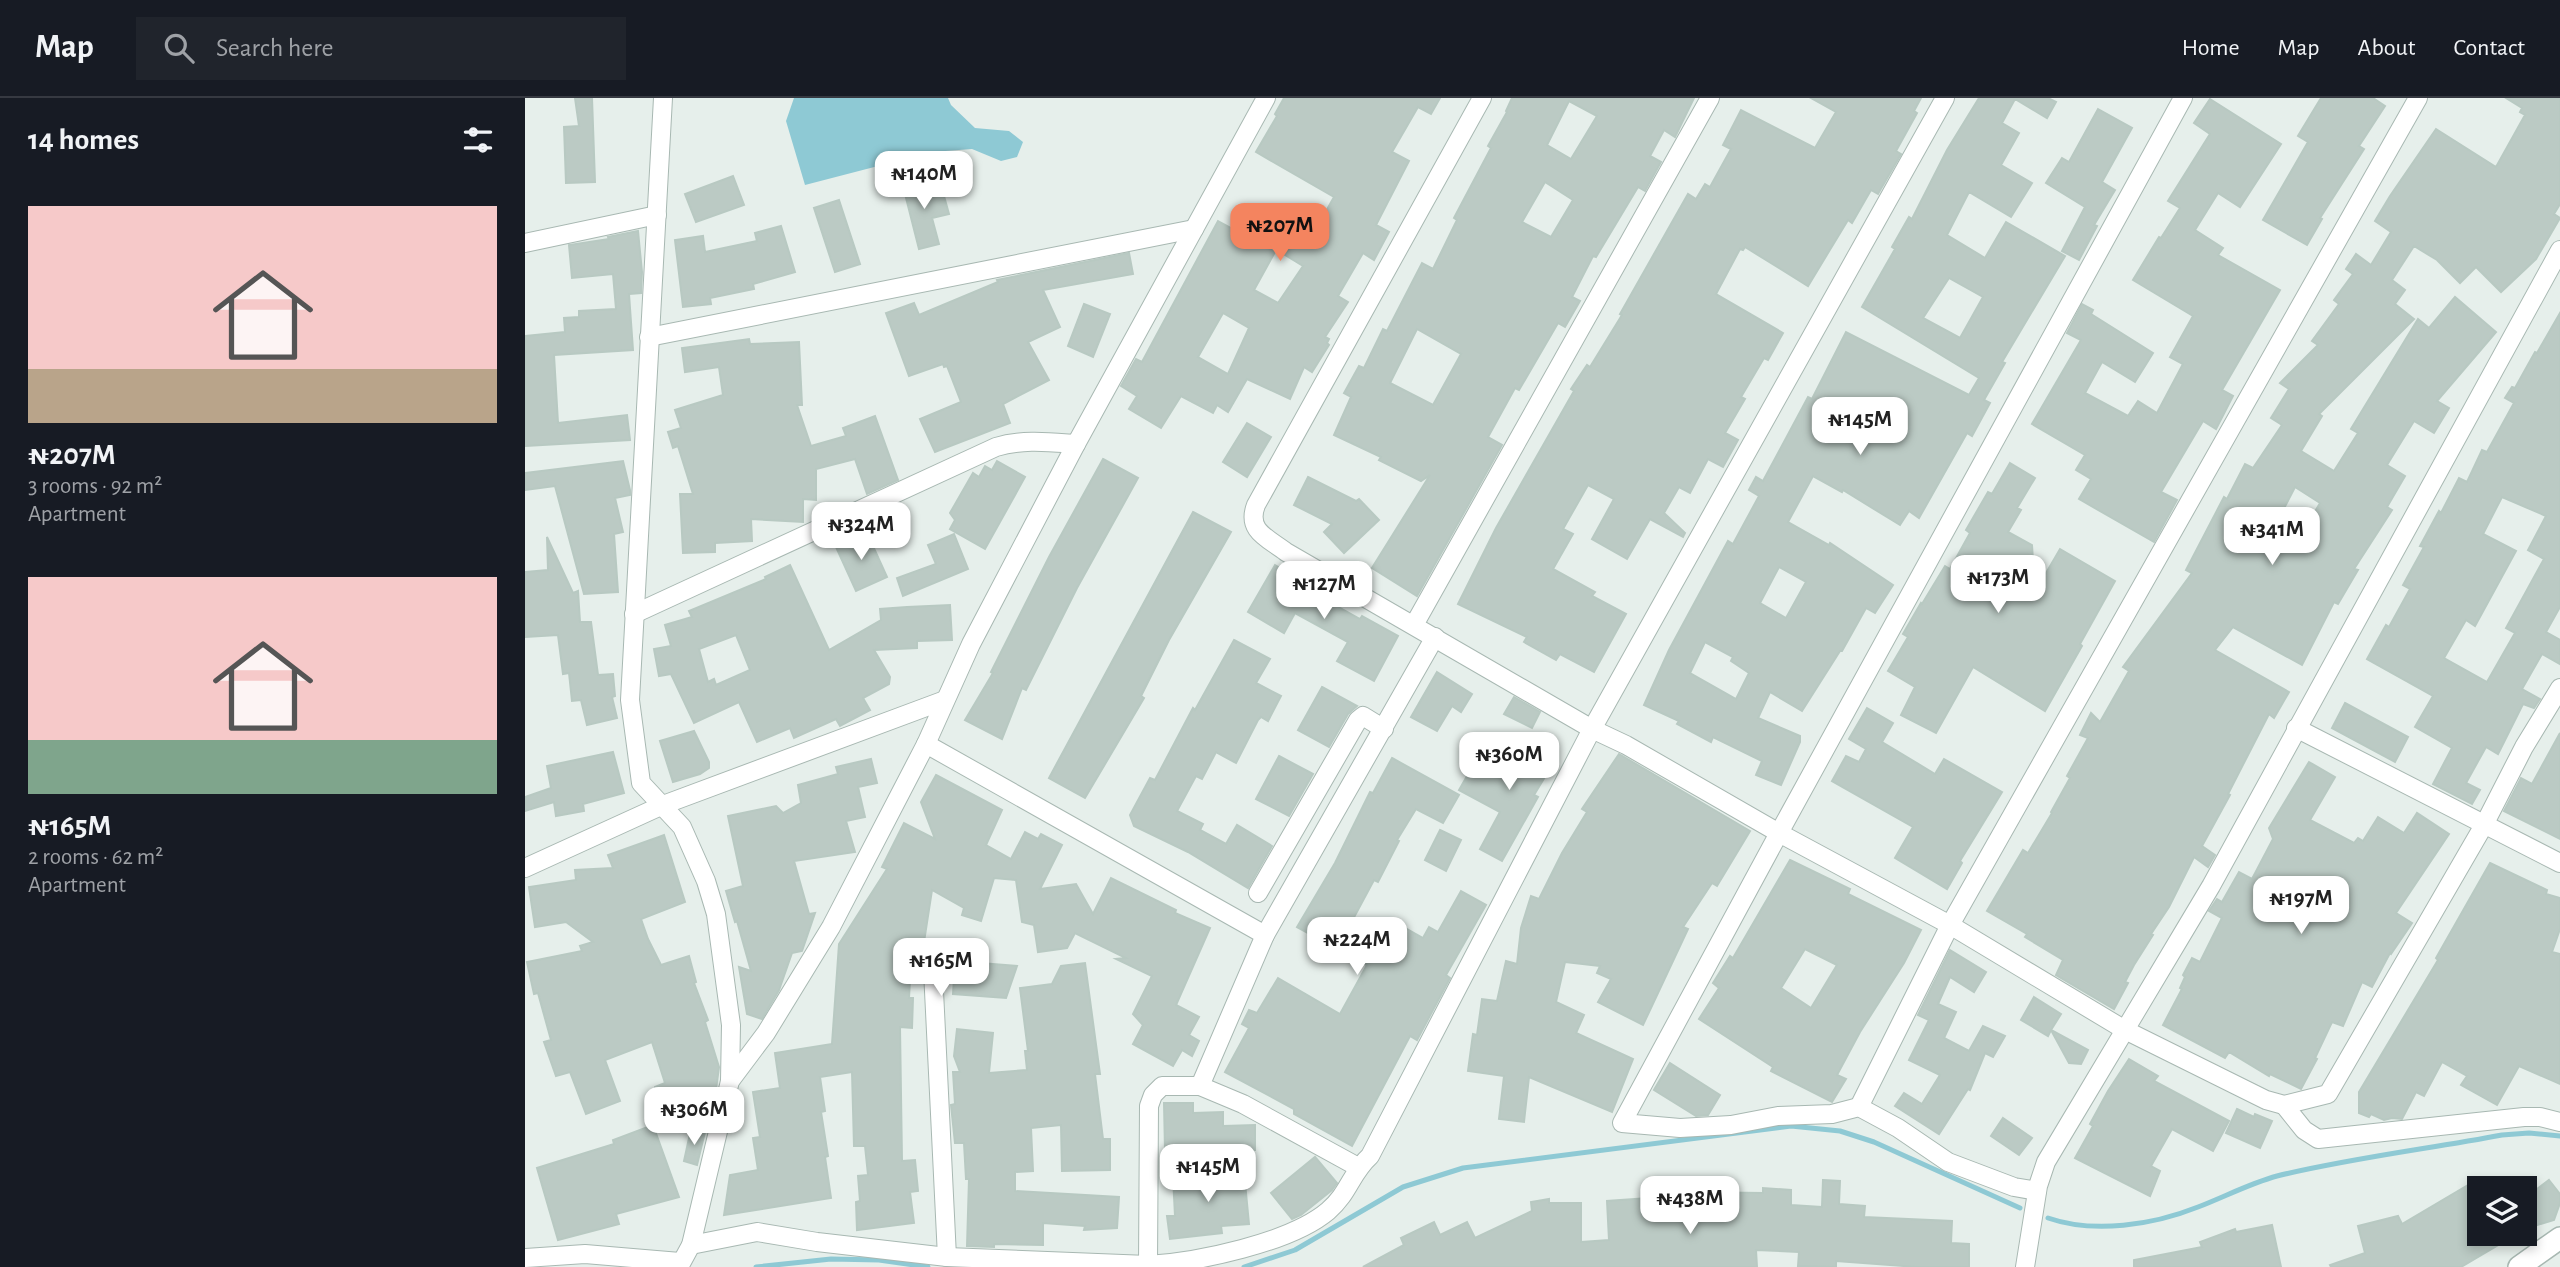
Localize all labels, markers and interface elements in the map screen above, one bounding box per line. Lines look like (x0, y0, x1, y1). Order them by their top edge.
search box (136, 17, 626, 80)
icon: search (160, 29, 198, 67)
text: Map (35, 31, 94, 64)
text: Search here (216, 35, 334, 61)
text: Home (2182, 36, 2240, 60)
text: Map (2278, 36, 2320, 60)
text: About (2358, 36, 2415, 60)
text: Contact (2453, 36, 2525, 60)
icon: filters (459, 121, 497, 159)
text: 14 homes (28, 125, 139, 155)
pin: ₦140M (875, 152, 973, 211)
text: ₦140M (891, 162, 957, 185)
pin: ₦207M (1231, 204, 1329, 263)
text: ₦207M (1246, 214, 1314, 237)
icon: home (200, 252, 326, 378)
pin: ₦145M (1811, 398, 1909, 457)
text: ₦145M (1828, 408, 1892, 431)
text: ₦207M (28, 440, 116, 470)
text: 3 rooms · 92 m² (28, 475, 162, 498)
text: Apartment (28, 503, 126, 526)
pin: ₦324M (812, 503, 910, 562)
pin: ₦341M (2223, 508, 2321, 567)
text: ₦324M (828, 513, 894, 536)
text: ₦341M (2240, 518, 2304, 541)
pin: ₦173M (1949, 556, 2047, 615)
pin: ₦127M (1275, 561, 1373, 621)
text: ₦173M (1967, 566, 2029, 589)
text: ₦127M (1292, 572, 1356, 595)
icon: home (200, 623, 326, 749)
pin: ₦360M (1460, 732, 1558, 792)
text: ₦360M (1475, 743, 1543, 766)
text: ₦165M (28, 811, 111, 841)
text: 2 rooms · 62 m² (28, 846, 163, 869)
text: Apartment (28, 874, 126, 897)
pin: ₦197M (2252, 876, 2350, 936)
text: ₦197M (2269, 887, 2333, 910)
pin: ₦224M (1308, 918, 1406, 977)
text: ₦224M (1323, 928, 1391, 951)
pin: ₦165M (892, 939, 990, 998)
text: ₦165M (909, 949, 973, 972)
pin: ₦306M (645, 1088, 743, 1147)
text: ₦306M (660, 1098, 728, 1121)
pin: ₦145M (1159, 1144, 1257, 1204)
text: ₦145M (1176, 1155, 1240, 1178)
pin: ₦438M (1641, 1176, 1739, 1236)
map controls (2467, 1176, 2537, 1246)
button: layers (2467, 1176, 2537, 1246)
text: ₦438M (1656, 1187, 1724, 1210)

